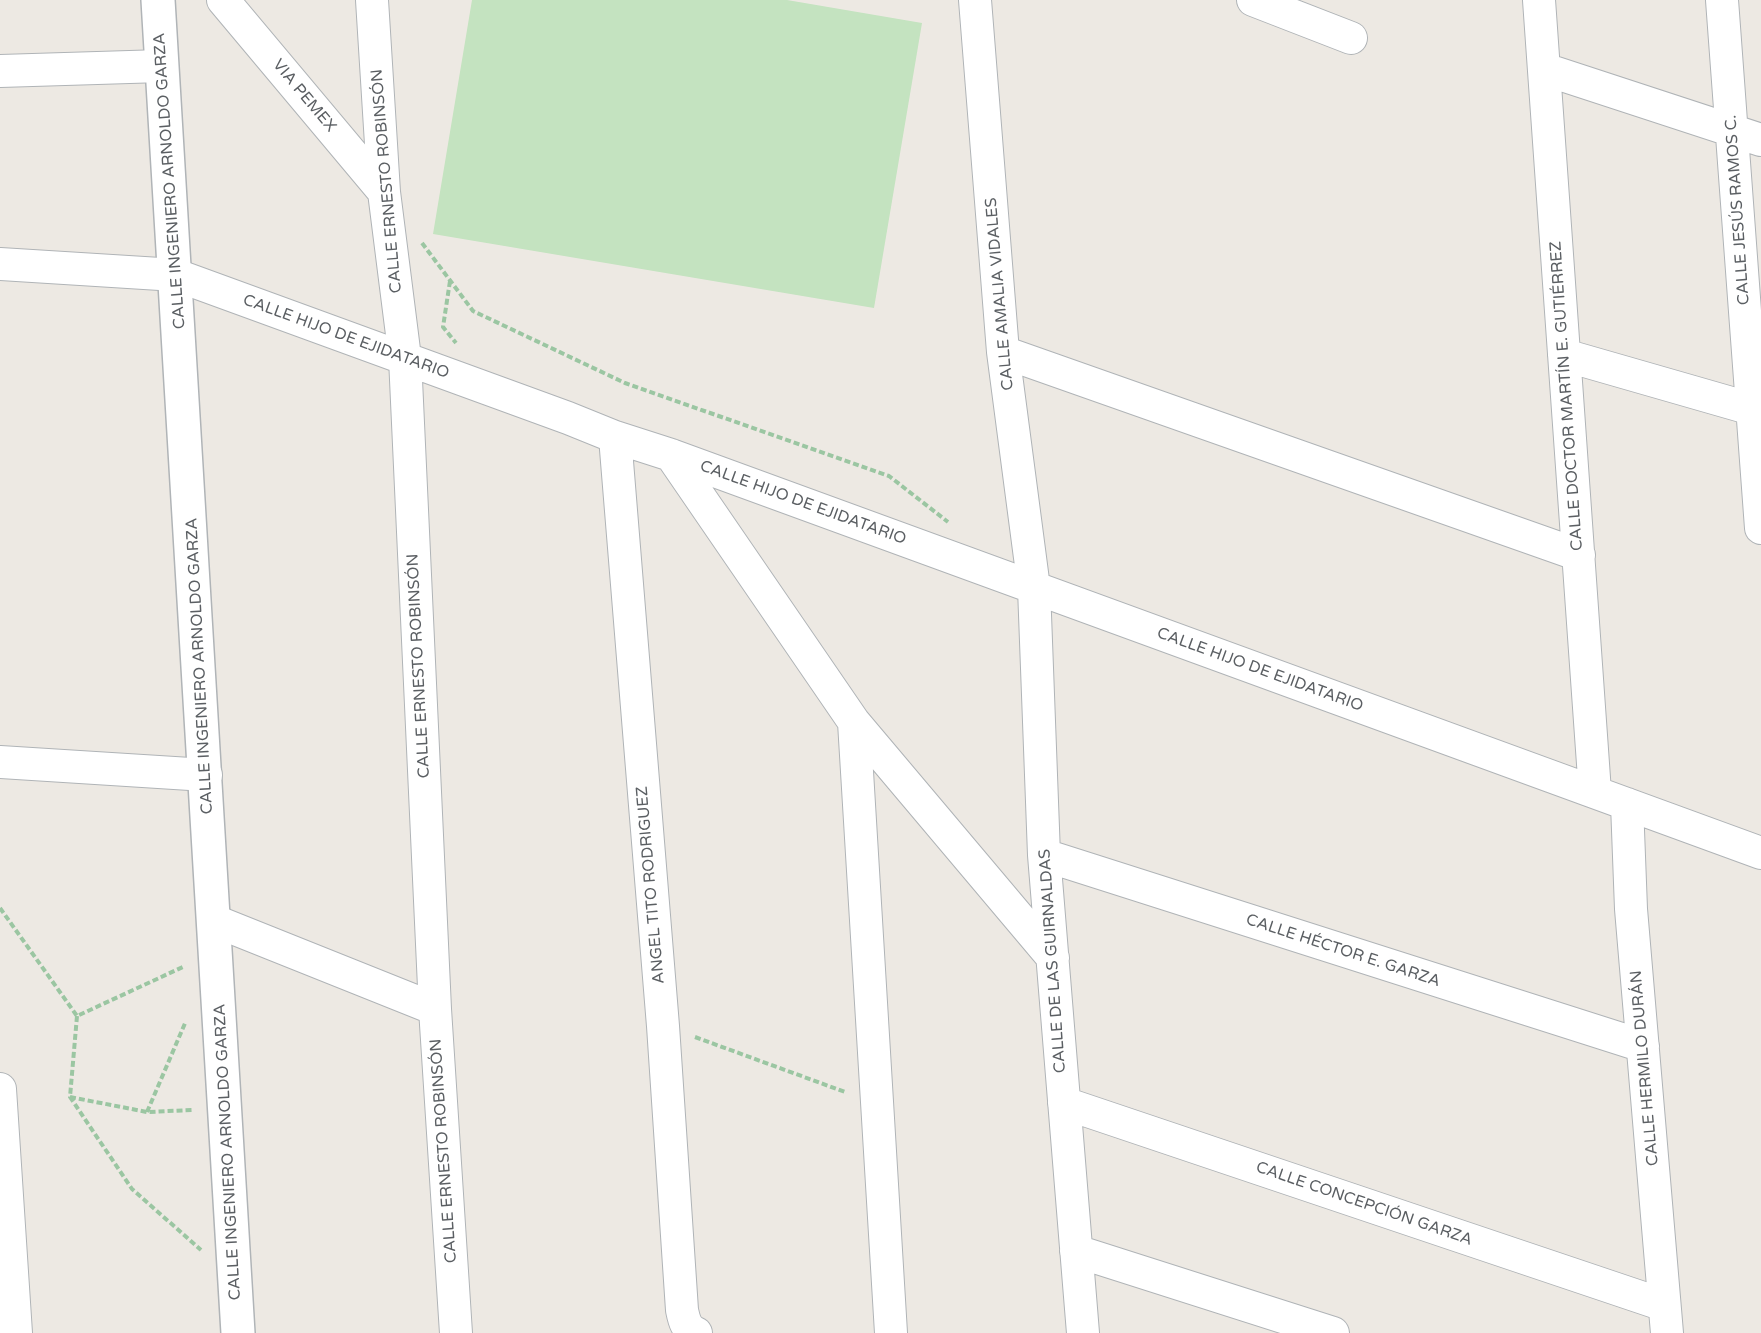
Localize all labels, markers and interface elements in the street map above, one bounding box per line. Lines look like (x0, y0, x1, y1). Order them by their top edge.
street label: CALLE INGENIERO ARNOLDO GARZA (150, 32, 190, 330)
street label: VIA PEMEX (268, 56, 340, 136)
street label: CALLE ERNESTO ROBINSÓN (368, 68, 406, 294)
street label: CALLE JESÚS RAMOS C. (1722, 114, 1754, 306)
street label: CALLE AMALIA VIDALES (982, 197, 1018, 391)
street label: CALLE DOCTOR MARTÍN E. GUTIÉRREZ (1547, 240, 1587, 552)
street label: CALLE HIJO DE EJIDATARIO (240, 291, 452, 383)
street label: CALLE HIJO DE EJIDATARIO (697, 457, 909, 549)
street label: CALLE INGENIERO ARNOLDO GARZA (183, 517, 217, 815)
street label: CALLE ERNESTO ROBINSÓN (404, 553, 434, 779)
street label: CALLE HIJO DE EJIDATARIO (1154, 624, 1366, 716)
street label: ANGEL TITO RODRIGUEZ (633, 785, 669, 985)
street label: CALLE DE LAS GUIRNALDAS (1036, 848, 1070, 1074)
street label: CALLE HÉCTOR E. GARZA (1243, 910, 1443, 992)
street label: CALLE HERMILO DURÁN (1627, 969, 1663, 1167)
street label: CALLE INGENIERO ARNOLDO GARZA (211, 1003, 245, 1301)
street label: CALLE ERNESTO ROBINSÓN (427, 1038, 461, 1264)
street label: CALLE CONCEPCIÓN GARZA (1253, 1158, 1475, 1250)

